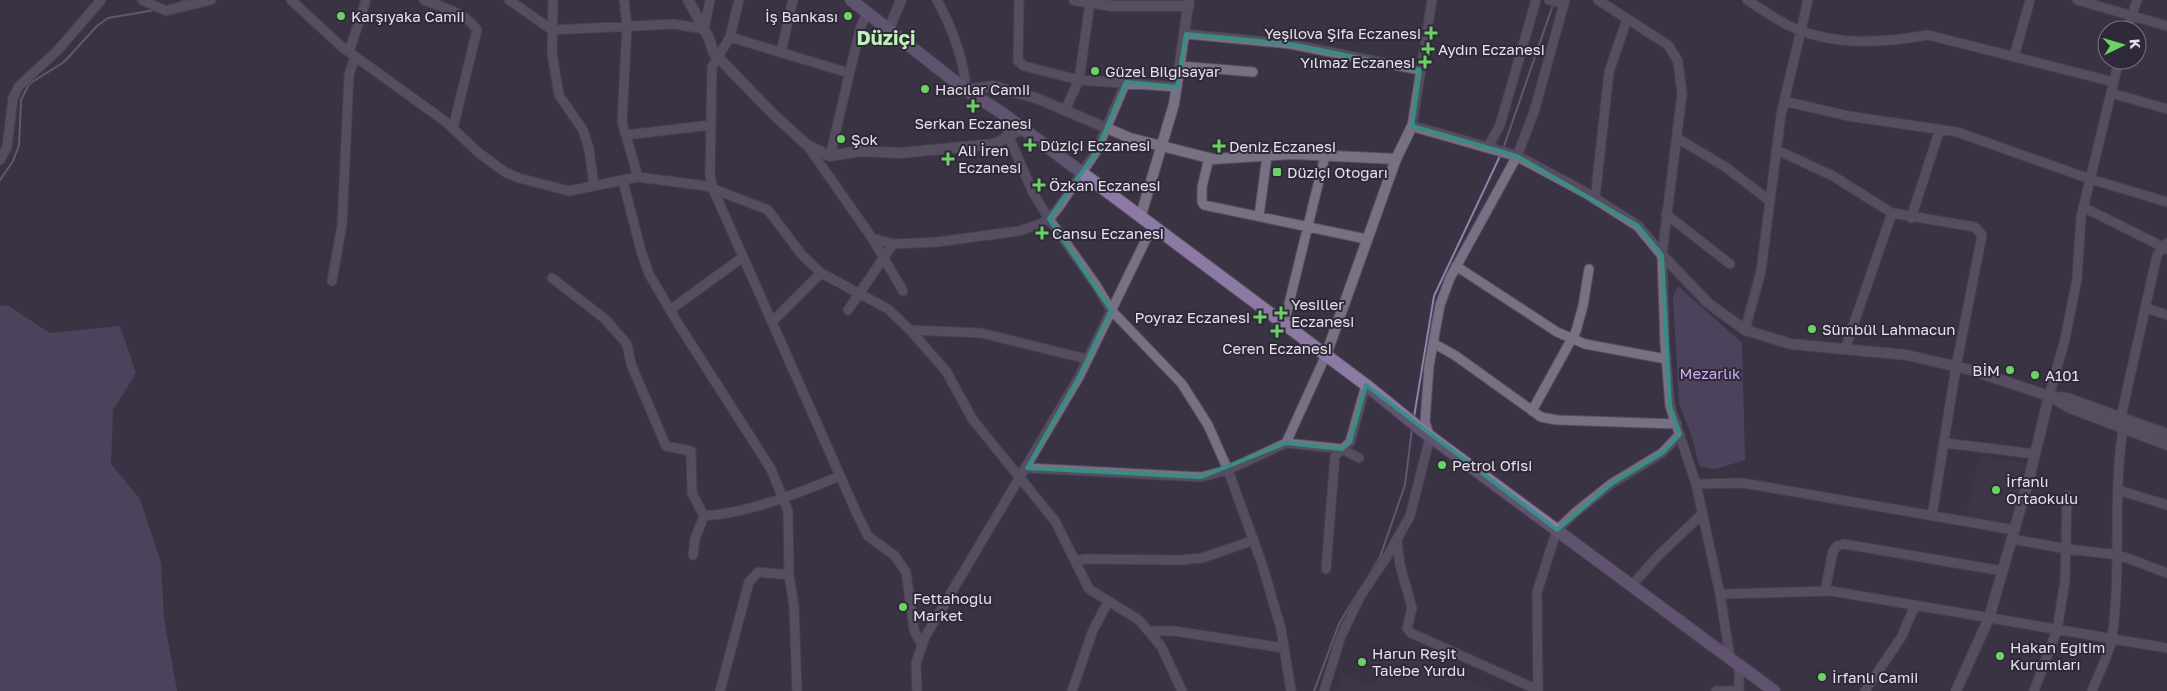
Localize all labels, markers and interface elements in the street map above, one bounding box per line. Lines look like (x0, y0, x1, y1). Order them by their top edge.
place label: Karşıyaka Camii (351, 7, 464, 25)
place label: İş Bankası (765, 7, 838, 25)
marker: Karşıyaka Camii (335, 10, 347, 22)
marker: İş Bankası (842, 10, 854, 22)
north arrow (2097, 20, 2147, 70)
place label: Yeşilova Şifa Eczanesi (1264, 24, 1421, 42)
district label: Düziçi (857, 25, 915, 49)
marker: Yeşilova Şifa Eczanesi (1425, 27, 1437, 39)
text: K (2127, 38, 2144, 50)
place label: Aydın Eczanesi (1438, 40, 1545, 58)
marker: Aydın Eczanesi (1422, 43, 1434, 55)
place label: Yılmaz Eczanesi (1300, 53, 1415, 71)
marker: Yılmaz Eczanesi (1419, 56, 1431, 68)
place label: Güzel Bilgisayar (1105, 62, 1220, 80)
marker: Güzel Bilgisayar (1089, 65, 1101, 77)
place label: Hacılar Camii (935, 80, 1030, 98)
marker: Hacılar Camii (919, 83, 931, 95)
marker: Serkan Eczanesi (967, 100, 979, 112)
place label: Serkan Eczanesi (914, 114, 1032, 132)
place label: Şok (851, 130, 879, 148)
marker: Şok (835, 133, 847, 145)
place label: Düziçi Eczanesi (1040, 136, 1150, 154)
place label: Deniz Eczanesi (1229, 137, 1336, 155)
marker: Düziçi Eczanesi (1024, 139, 1036, 151)
marker: Deniz Eczanesi (1213, 140, 1225, 152)
place label: Ali İren Eczanesi (958, 141, 1021, 176)
marker: Ali İren Eczanesi (942, 153, 954, 165)
place label: Düziçi Otogarı (1287, 163, 1388, 181)
marker: Düziçi Otogarı (1271, 166, 1283, 178)
place label: Özkan Eczanesi (1049, 176, 1161, 194)
marker: Özkan Eczanesi (1033, 179, 1045, 191)
place label: Cansu Eczanesi (1052, 224, 1164, 242)
marker: Cansu Eczanesi (1036, 227, 1048, 239)
place label: Yesiller Eczanesi (1291, 295, 1354, 330)
marker: Yesiller Eczanesi (1275, 307, 1287, 319)
place label: Poyraz Eczanesi (1134, 308, 1250, 326)
marker: Poyraz Eczanesi (1254, 311, 1266, 323)
place label: Sümbül Lahmacun (1822, 320, 1955, 338)
marker: Sümbül Lahmacun (1806, 323, 1818, 335)
marker: Ceren Eczanesi (1271, 325, 1283, 337)
place label: Ceren Eczanesi (1222, 339, 1332, 357)
place label: BİM (1972, 361, 2000, 379)
park label: Mezarlık (1680, 364, 1741, 382)
marker: BİM (2004, 364, 2016, 376)
place label: A101 (2045, 366, 2079, 384)
marker: A101 (2029, 369, 2041, 381)
place label: Petrol Ofisi (1452, 456, 1532, 474)
marker: Petrol Ofisi (1436, 459, 1448, 471)
place label: İrfanlı Ortaokulu (2006, 472, 2078, 507)
marker: İrfanlı Ortaokulu (1990, 484, 2002, 496)
place label: Fettahoglu Market (913, 589, 992, 624)
marker: Fettahoglu Market (897, 601, 909, 613)
place label: Hakan Eğitim Kurumları (2010, 638, 2105, 673)
place label: Harun Reşit Talebe Yurdu (1372, 644, 1465, 679)
marker: Hakan Eğitim Kurumları (1994, 650, 2006, 662)
marker: Harun Reşit Talebe Yurdu (1356, 656, 1368, 668)
place label: İrfanlı Camii (1832, 668, 1918, 686)
marker: İrfanlı Camii (1816, 671, 1828, 683)

